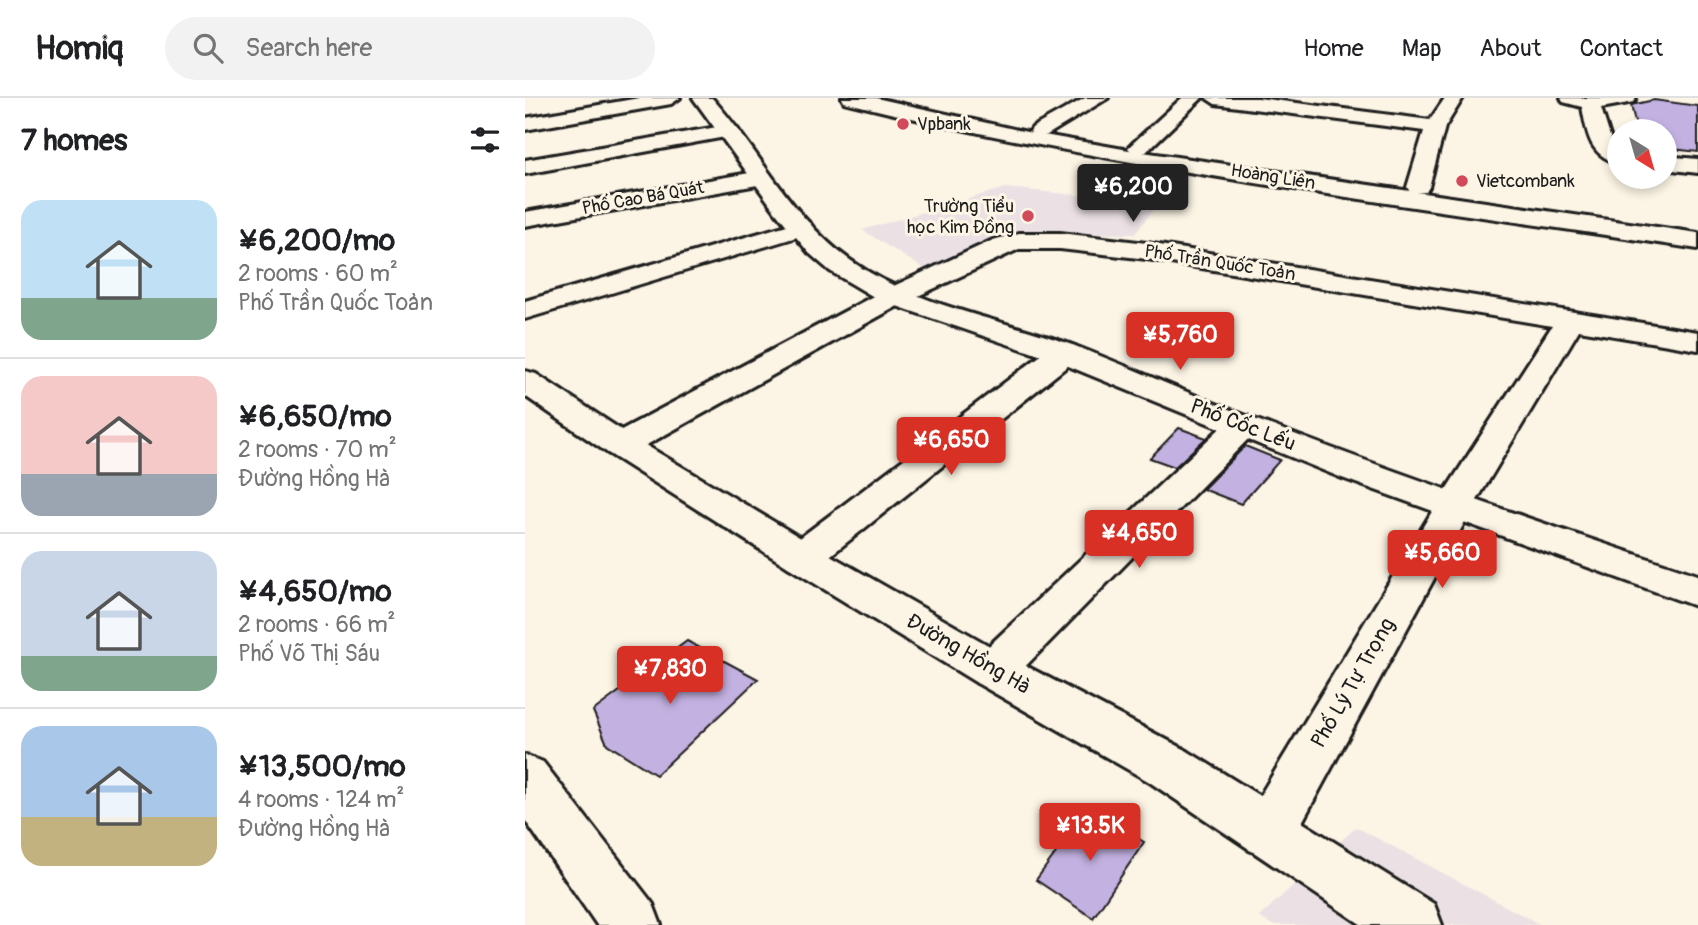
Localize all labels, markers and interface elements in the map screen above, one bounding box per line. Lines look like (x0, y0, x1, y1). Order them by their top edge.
search box (165, 17, 655, 80)
text: Homiq (35, 28, 123, 69)
icon: search (189, 29, 227, 67)
text: Search here (245, 32, 372, 64)
text: Home (1303, 34, 1364, 63)
text: Map (1402, 34, 1442, 63)
text: About (1480, 34, 1542, 63)
text: Contact (1580, 34, 1663, 63)
place label: Vpbank (917, 113, 971, 136)
marker: Vpbank (895, 116, 911, 132)
north arrow (1607, 119, 1677, 189)
map controls (1607, 119, 1677, 189)
icon: filters (466, 121, 504, 159)
text: 7 homes (21, 122, 128, 159)
street label: Hoàng Liên (1229, 159, 1317, 195)
pin: ¥6,200 (1076, 164, 1190, 224)
place label: Vietcombank (1476, 170, 1575, 193)
text: ¥6,200 (1093, 172, 1173, 201)
marker: Vietcombank (1454, 173, 1470, 189)
street label: Phố Cao Bá Quát (580, 176, 706, 220)
place label: Trường Tiểu học Kim Đồng (907, 195, 1014, 239)
marker: Trường Tiểu học Kim Đồng (1020, 208, 1036, 224)
text: ¥6,200/mo (238, 222, 395, 259)
icon: home (77, 228, 161, 312)
street label: Phố Trần Quốc Toản (1143, 239, 1297, 286)
text: 2 rooms · 60 m² (238, 259, 398, 288)
text: Phố Trần Quốc Toản (238, 288, 433, 317)
pin: ¥5,760 (1123, 313, 1237, 372)
text: ¥5,760 (1142, 320, 1218, 349)
street label: Phố Cốc Lếu (1186, 393, 1300, 457)
text: ¥6,650/mo (238, 398, 392, 435)
icon: home (77, 404, 161, 488)
pin: ¥6,650 (894, 418, 1008, 477)
text: ¥6,650 (913, 425, 989, 454)
text: 2 rooms · 70 m² (238, 435, 397, 464)
text: Đường Hồng Hà (238, 464, 390, 493)
pin: ¥4,650 (1082, 510, 1196, 570)
text: ¥4,650 (1101, 518, 1177, 547)
pin: ¥5,660 (1385, 531, 1499, 590)
text: ¥5,660 (1404, 538, 1480, 567)
text: ¥4,650/mo (238, 573, 392, 610)
icon: home (77, 579, 161, 663)
street label: Đường Hồng Hà (901, 607, 1035, 700)
text: 2 rooms · 66 m² (238, 610, 395, 639)
street label: Phố Lý Tự Trọng (1305, 613, 1401, 753)
text: Phố Võ Thị Sáu (238, 639, 380, 668)
pin: ¥7,830 (613, 646, 727, 706)
text: ¥7,830 (633, 654, 707, 683)
text: ¥13,500/mo (238, 748, 406, 785)
icon: home (77, 754, 161, 838)
text: 4 rooms · 124 m² (238, 785, 404, 814)
pin: ¥13.5K (1033, 804, 1147, 863)
text: ¥13.5K (1055, 811, 1125, 840)
text: Đường Hồng Hà (238, 814, 390, 843)

